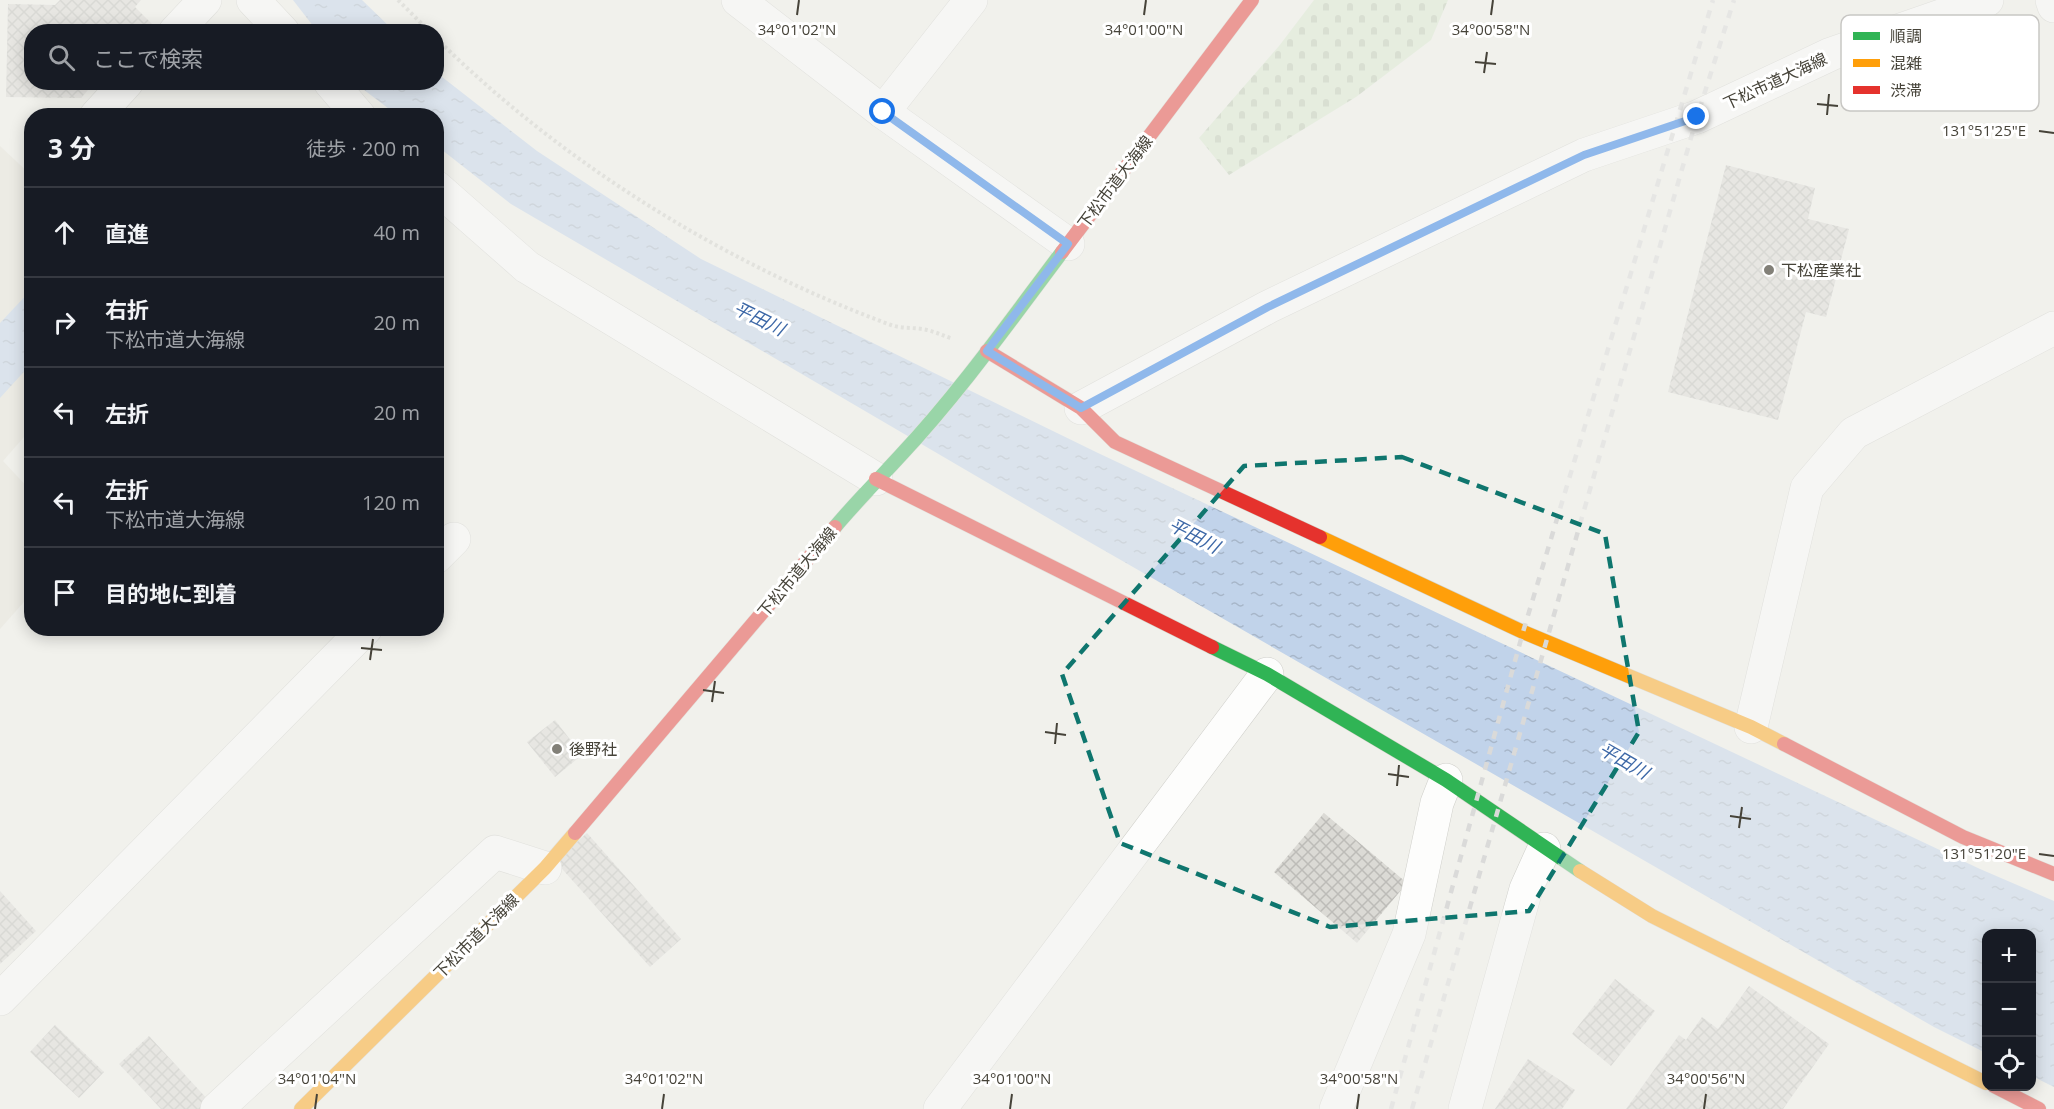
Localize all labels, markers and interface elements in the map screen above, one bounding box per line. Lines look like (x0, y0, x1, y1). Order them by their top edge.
legend (1841, 15, 2039, 111)
text: 34°01'02"N (758, 19, 836, 39)
text: 34°01'00"N (1105, 19, 1183, 39)
text: 34°00'58"N (1452, 19, 1530, 39)
search box (24, 24, 444, 90)
text: 順調 (1890, 25, 1922, 47)
icon: search (45, 41, 78, 74)
text: ここで検索 (93, 43, 203, 73)
street label: 下松市道大海線 (1720, 47, 1830, 115)
text: 混雑 (1890, 52, 1922, 74)
text: 渋滞 (1890, 79, 1922, 101)
route start (869, 98, 895, 124)
route end (1683, 103, 1709, 129)
text: 131°51'25"E (1942, 120, 2026, 140)
text: 3 分 (48, 130, 96, 166)
street label: 下松市道大海線 (1073, 131, 1157, 233)
text: 徒歩 · 200 m (306, 135, 420, 162)
icon: ahead (48, 216, 81, 249)
text: 直進 (105, 218, 149, 248)
text: 40 m (373, 219, 420, 246)
place label: 下松産業社 (1781, 259, 1861, 281)
marker: 下松産業社 (1762, 263, 1776, 277)
text: 右折 (105, 294, 149, 324)
water label: 平田川 (730, 295, 791, 342)
icon: right (48, 306, 81, 339)
text: 20 m (373, 309, 420, 336)
text: 下松市道大海線 (105, 326, 245, 353)
icon: left (48, 396, 81, 429)
text: 左折 (105, 398, 149, 428)
text: 20 m (373, 399, 420, 426)
text: 左折 (105, 474, 149, 504)
icon: left (48, 486, 81, 519)
text: 120 m (362, 489, 420, 516)
text: 下松市道大海線 (105, 506, 245, 533)
water label: 平田川 (1165, 512, 1226, 559)
street label: 下松市道大海線 (753, 522, 841, 622)
icon: arrive (48, 576, 81, 609)
text: 目的地に到着 (105, 578, 237, 608)
water label: 平田川 (1595, 736, 1656, 785)
place label: 後野社 (569, 738, 617, 760)
marker: 後野社 (550, 742, 564, 756)
text: 131°51'20"E (1942, 843, 2026, 863)
street label: 下松市道大海線 (429, 889, 523, 983)
map controls (1982, 929, 2036, 1091)
button: + (1982, 929, 2036, 983)
button: − (1982, 983, 2036, 1037)
button: locate (1982, 1037, 2036, 1091)
text: 34°01'04"N (278, 1068, 356, 1088)
text: 34°01'02"N (625, 1068, 703, 1088)
text: 34°01'00"N (973, 1068, 1051, 1088)
text: 34°00'58"N (1320, 1068, 1398, 1088)
text: 34°00'56"N (1667, 1068, 1745, 1088)

